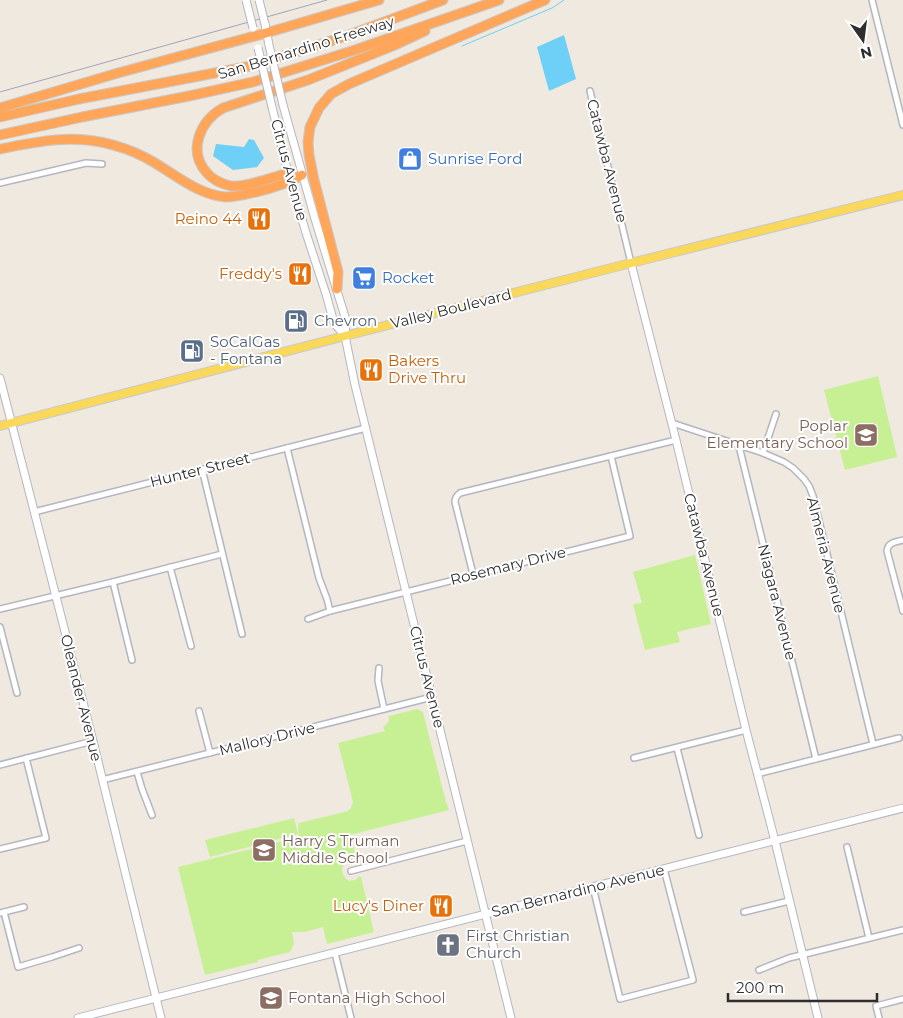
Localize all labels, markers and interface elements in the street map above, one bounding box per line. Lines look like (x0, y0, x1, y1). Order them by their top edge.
street label: San Bernardino Freeway (215, 11, 397, 83)
north arrow (838, 15, 888, 65)
text: N (858, 43, 874, 63)
street label: Catawba Avenue (583, 97, 632, 225)
street label: Citrus Avenue (267, 117, 312, 223)
shop icon: Sunrise Ford (397, 146, 423, 172)
place label: Sunrise Ford (428, 149, 522, 168)
restaurant icon: Reino 44 (246, 206, 272, 232)
place label: Reino 44 (175, 209, 242, 228)
restaurant icon: Freddy's (287, 261, 313, 287)
place label: Freddy's (219, 264, 282, 283)
supermarket icon: Rocket (351, 265, 377, 291)
place label: Rocket (382, 268, 434, 287)
street label: Valley Boulevard (388, 284, 513, 333)
fuel station icon: Chevron (283, 308, 309, 334)
place label: Chevron (314, 311, 377, 330)
place label: SoCalGas - Fontana (210, 332, 282, 368)
fuel station icon: SoCalGas - Fontana (179, 338, 205, 364)
place label: Bakers Drive Thru (388, 351, 466, 387)
restaurant icon: Bakers Drive Thru (358, 357, 384, 383)
place label: Poplar Elementary School (707, 416, 848, 452)
school or university icon: Poplar Elementary School (853, 422, 879, 448)
street label: Hunter Street (148, 448, 252, 491)
street label: Catawba Avenue (680, 491, 729, 619)
street label: Almeria Avenue (803, 495, 850, 615)
street label: Rosemary Drive (448, 542, 568, 589)
street label: Niagara Avenue (754, 542, 801, 662)
street label: Citrus Avenue (406, 624, 449, 730)
street label: Oleander Avenue (57, 632, 106, 763)
street label: Mallory Drive (217, 717, 317, 760)
place label: Harry S Truman Middle School (282, 831, 399, 867)
school or university icon: Harry S Truman Middle School (251, 837, 277, 863)
street label: San Bernardino Avenue (489, 860, 666, 921)
restaurant icon: Lucy's Diner (428, 893, 454, 919)
place label: Lucy's Diner (333, 896, 424, 915)
place label: First Christian Church (466, 926, 570, 962)
church icon: First Christian Church (435, 932, 461, 958)
scale bar (728, 970, 877, 1002)
text: 200 m (736, 978, 784, 997)
school or university icon: Fontana High School (258, 985, 284, 1011)
place label: Fontana High School (288, 988, 445, 1007)

